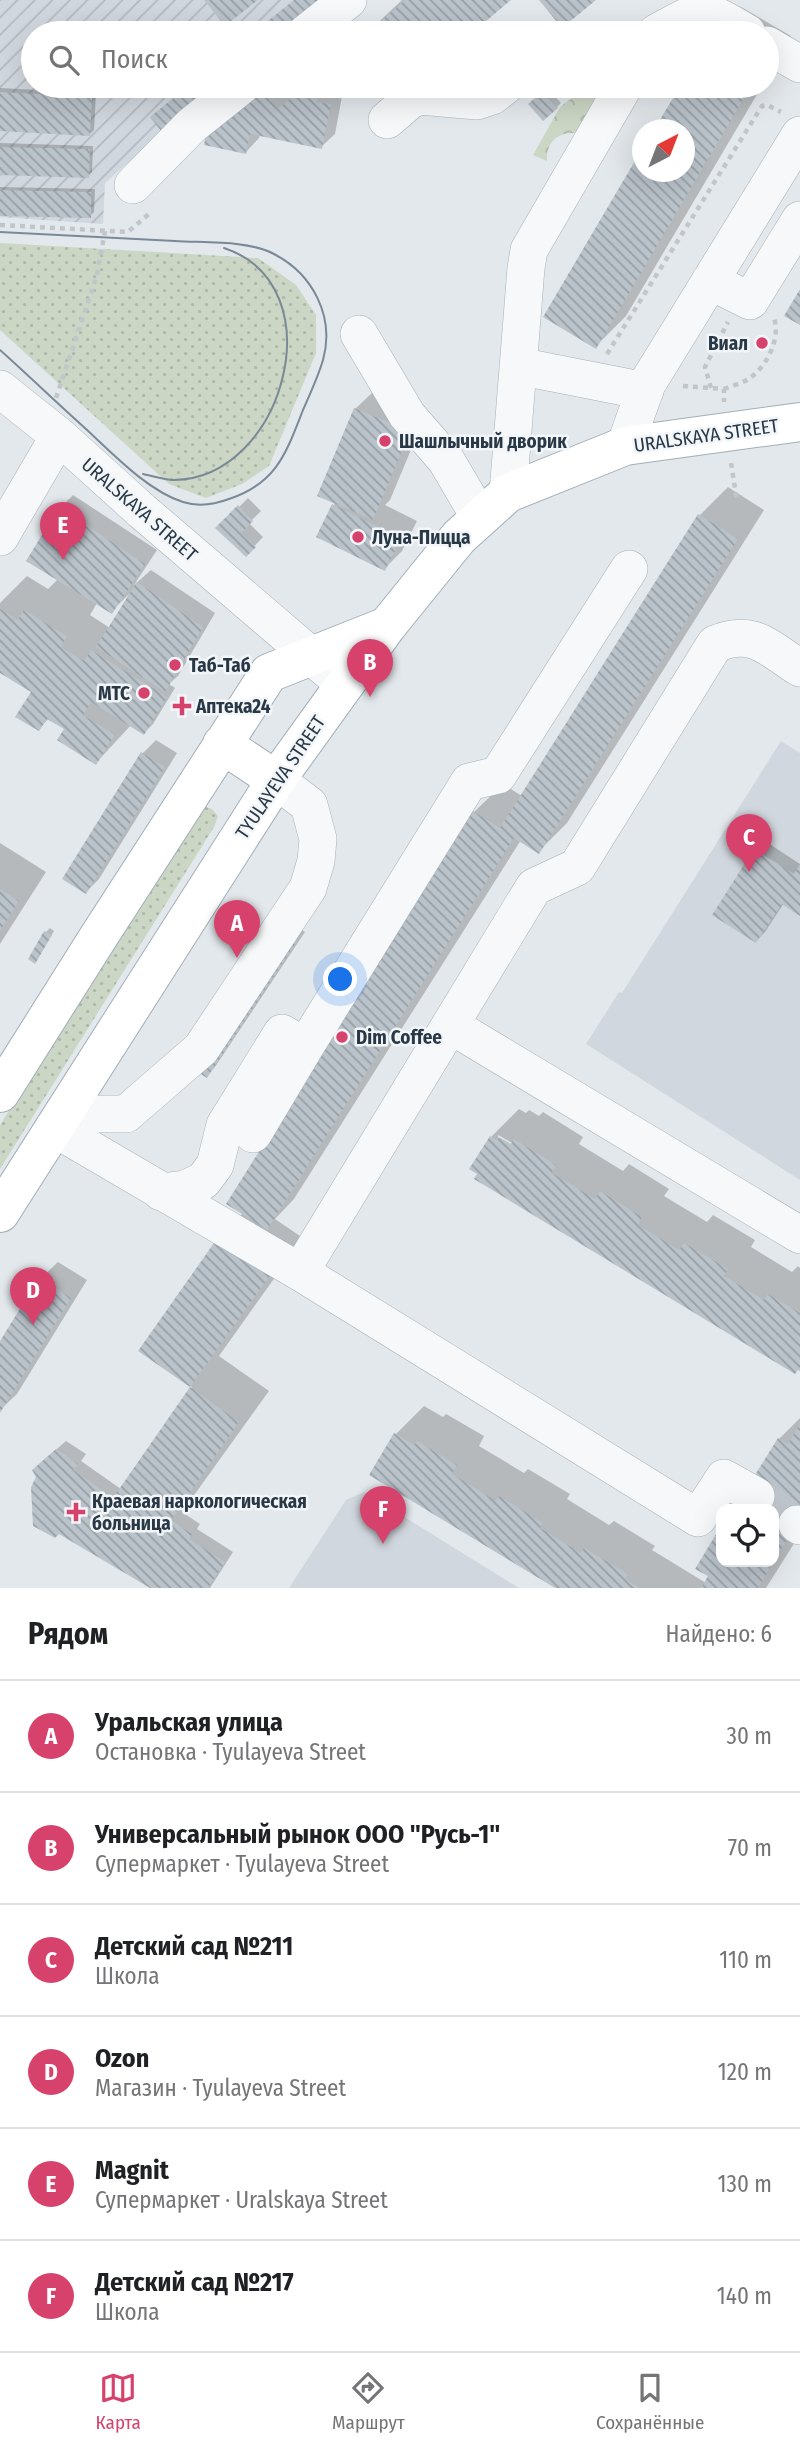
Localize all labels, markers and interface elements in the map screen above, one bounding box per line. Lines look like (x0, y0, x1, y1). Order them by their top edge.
search box (21, 21, 779, 98)
icon: search (45, 41, 83, 79)
text: Поиск (101, 44, 168, 75)
north arrow (632, 119, 695, 182)
place label: Виал (708, 332, 748, 355)
marker: Виал (754, 335, 770, 351)
street label: URALSKAYA STREET (632, 414, 780, 457)
place label: Шашлычный дворик (399, 430, 567, 453)
marker: Шашлычный дворик (377, 433, 393, 449)
street label: URALSKAYA STREET (77, 453, 202, 566)
pin: E (40, 502, 86, 560)
place label: Луна-Пицца (372, 526, 470, 549)
marker: Луна-Пицца (350, 529, 366, 545)
pin: B (347, 639, 393, 697)
place label: Таб-Таб (189, 654, 251, 677)
marker: Таб-Таб (167, 657, 183, 673)
place label: МТС (98, 682, 130, 705)
marker: МТС (136, 685, 152, 701)
place label: Аптека24 (195, 695, 271, 718)
marker: Аптека24 (174, 698, 190, 714)
street label: TYULAYEVA STREET (231, 711, 330, 843)
pin: C (726, 814, 772, 872)
pin: A (214, 900, 260, 958)
your location (323, 962, 357, 996)
place label: Dim Coffee (356, 1026, 442, 1049)
marker: Dim Coffee (334, 1029, 350, 1045)
pin: D (10, 1267, 56, 1325)
pin: F (360, 1486, 406, 1544)
place label: Краевая наркологическая больница (92, 1490, 307, 1535)
marker: Краевая наркологическая больница (66, 1502, 86, 1522)
map controls (716, 1504, 779, 1567)
button: locate (716, 1504, 779, 1567)
text: Рядом (28, 1616, 108, 1652)
text: Найдено: 6 (665, 1620, 772, 1648)
text: Уральская улица (95, 1707, 283, 1738)
text: A (45, 1722, 57, 1750)
text: 30 m (727, 1722, 772, 1750)
text: Остановка · Tyulayeva Street (95, 1738, 366, 1766)
text: Универсальный рынок ООО "Русь-1" (95, 1819, 500, 1850)
text: B (45, 1834, 57, 1862)
text: 70 m (728, 1834, 772, 1862)
text: Супермаркет · Tyulayeva Street (95, 1850, 389, 1878)
text: Детский сад №211 (95, 1931, 293, 1962)
text: C (45, 1946, 57, 1974)
text: 110 m (719, 1946, 772, 1974)
text: Школа (95, 1962, 160, 1990)
text: Ozon (95, 2043, 149, 2074)
text: D (44, 2058, 58, 2086)
text: 120 m (718, 2058, 772, 2086)
text: Магазин · Tyulayeva Street (95, 2074, 346, 2102)
text: Magnit (95, 2155, 169, 2186)
text: E (46, 2170, 56, 2198)
text: 130 m (718, 2170, 772, 2198)
text: Супермаркет · Uralskaya Street (95, 2186, 388, 2214)
text: Детский сад №217 (95, 2267, 294, 2298)
text: F (46, 2282, 56, 2310)
text: 140 m (717, 2282, 772, 2310)
text: Школа (95, 2298, 160, 2326)
tab: Карта (96, 2369, 141, 2434)
tab: Маршрут (332, 2369, 405, 2434)
tab: Сохранённые (596, 2369, 704, 2434)

